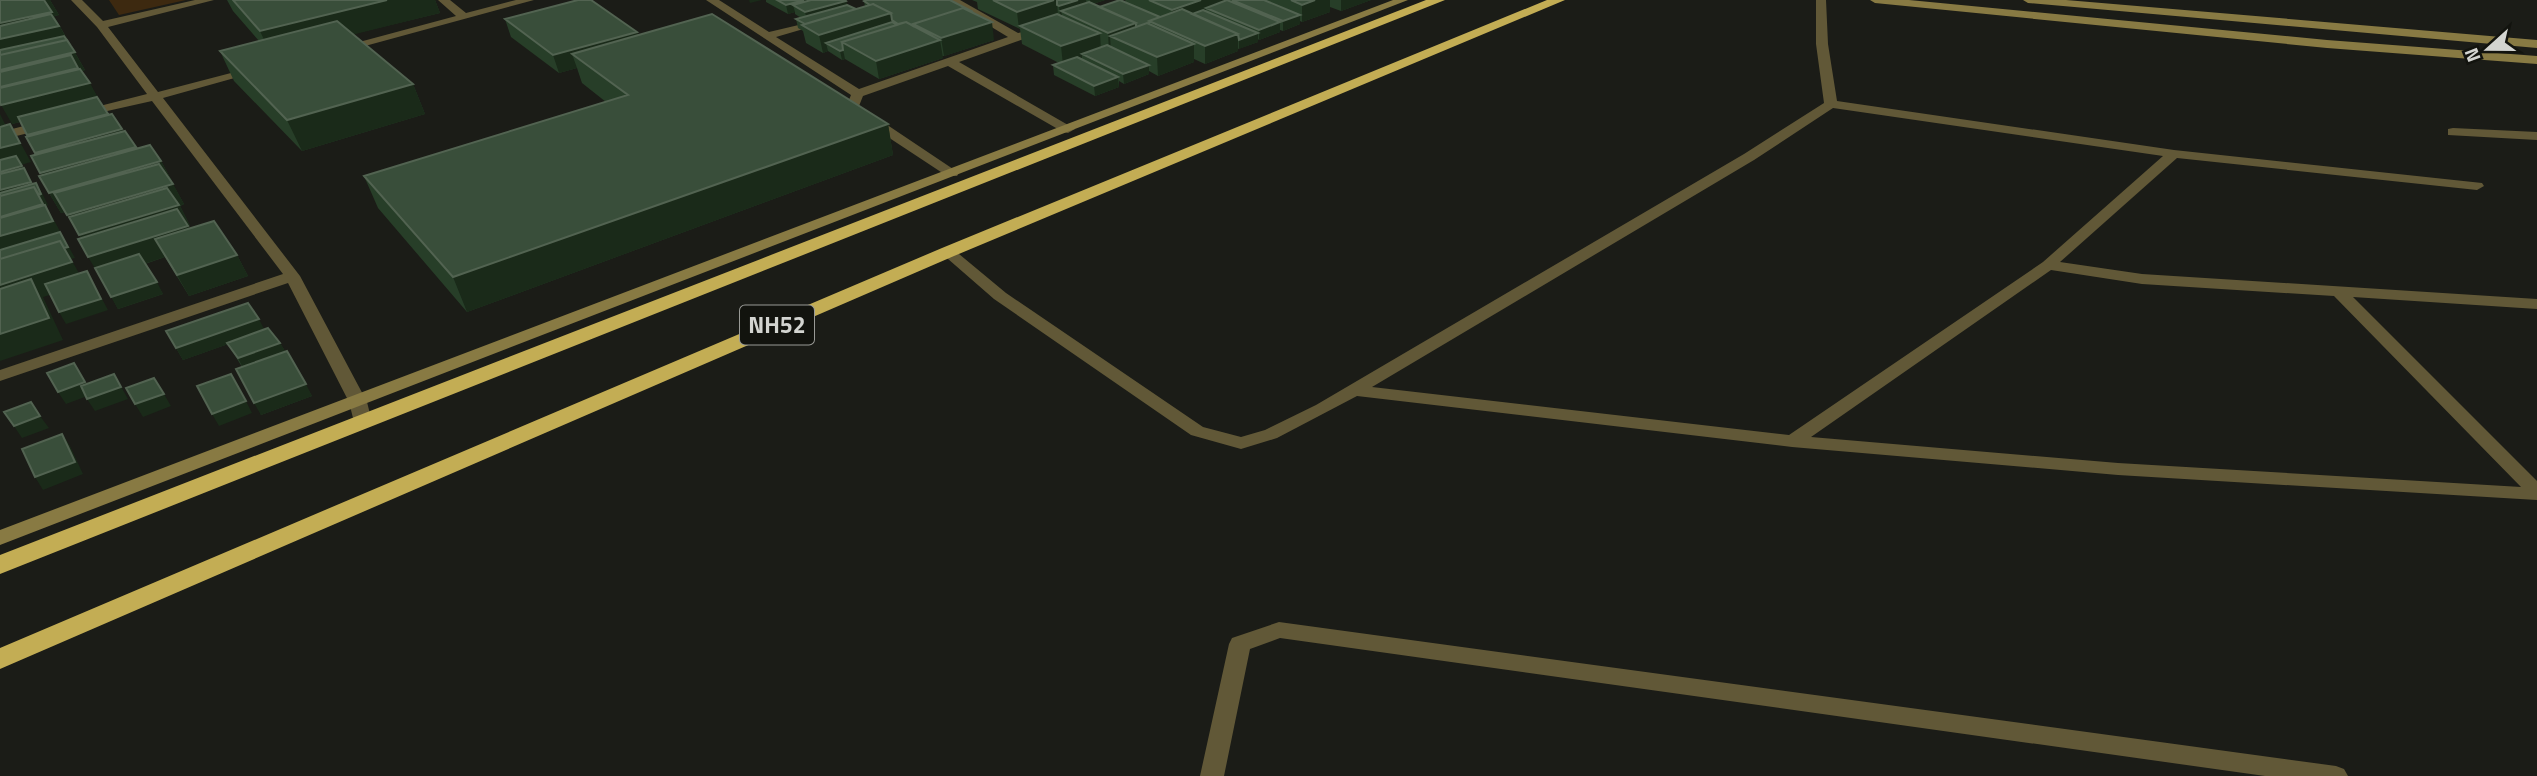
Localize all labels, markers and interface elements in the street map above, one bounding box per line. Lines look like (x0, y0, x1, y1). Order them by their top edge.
north arrow (2453, 14, 2523, 84)
text: N (2456, 44, 2488, 67)
road number: NH52 (740, 306, 814, 344)

